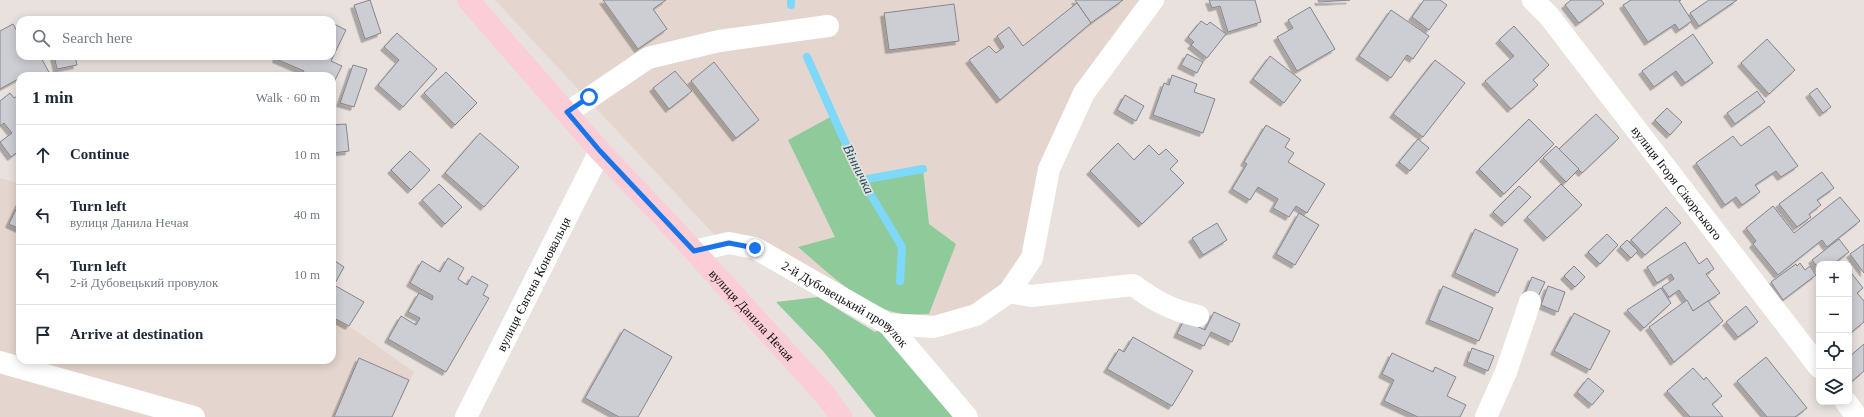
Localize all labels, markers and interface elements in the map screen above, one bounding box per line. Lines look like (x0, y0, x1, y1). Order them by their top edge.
search box (16, 16, 336, 60)
icon: search (30, 27, 52, 49)
text: Search here (62, 30, 132, 46)
text: 1 min (32, 88, 73, 107)
route start (580, 88, 598, 106)
text: Walk · 60 m (256, 90, 320, 105)
street label: вулиця Ігоря Сікорського (1628, 123, 1725, 243)
water label: Вінничка (840, 142, 877, 196)
icon: ahead (32, 144, 54, 166)
text: Continue (70, 146, 129, 162)
text: 10 m (294, 147, 320, 162)
text: Turn left (70, 198, 127, 214)
icon: left (32, 204, 54, 226)
text: 40 m (294, 207, 320, 222)
text: вулиця Данила Нечая (70, 215, 188, 230)
street label: вулиця Євгена Коновальця (493, 215, 574, 354)
route end (746, 239, 764, 257)
text: Turn left (70, 258, 127, 274)
street label: 2-й Дубовецький провулок (779, 258, 912, 351)
map controls (1816, 261, 1852, 405)
button: + (1816, 261, 1852, 297)
icon: left (32, 264, 54, 286)
street label: вулиця Данила Нечая (706, 266, 797, 364)
text: 10 m (294, 267, 320, 282)
text: 2-й Дубовецький провулок (70, 275, 218, 290)
button: − (1816, 297, 1852, 333)
icon: arrive (32, 324, 54, 346)
text: Arrive at destination (70, 326, 203, 342)
button: locate (1816, 333, 1852, 369)
button: layers (1816, 369, 1852, 405)

